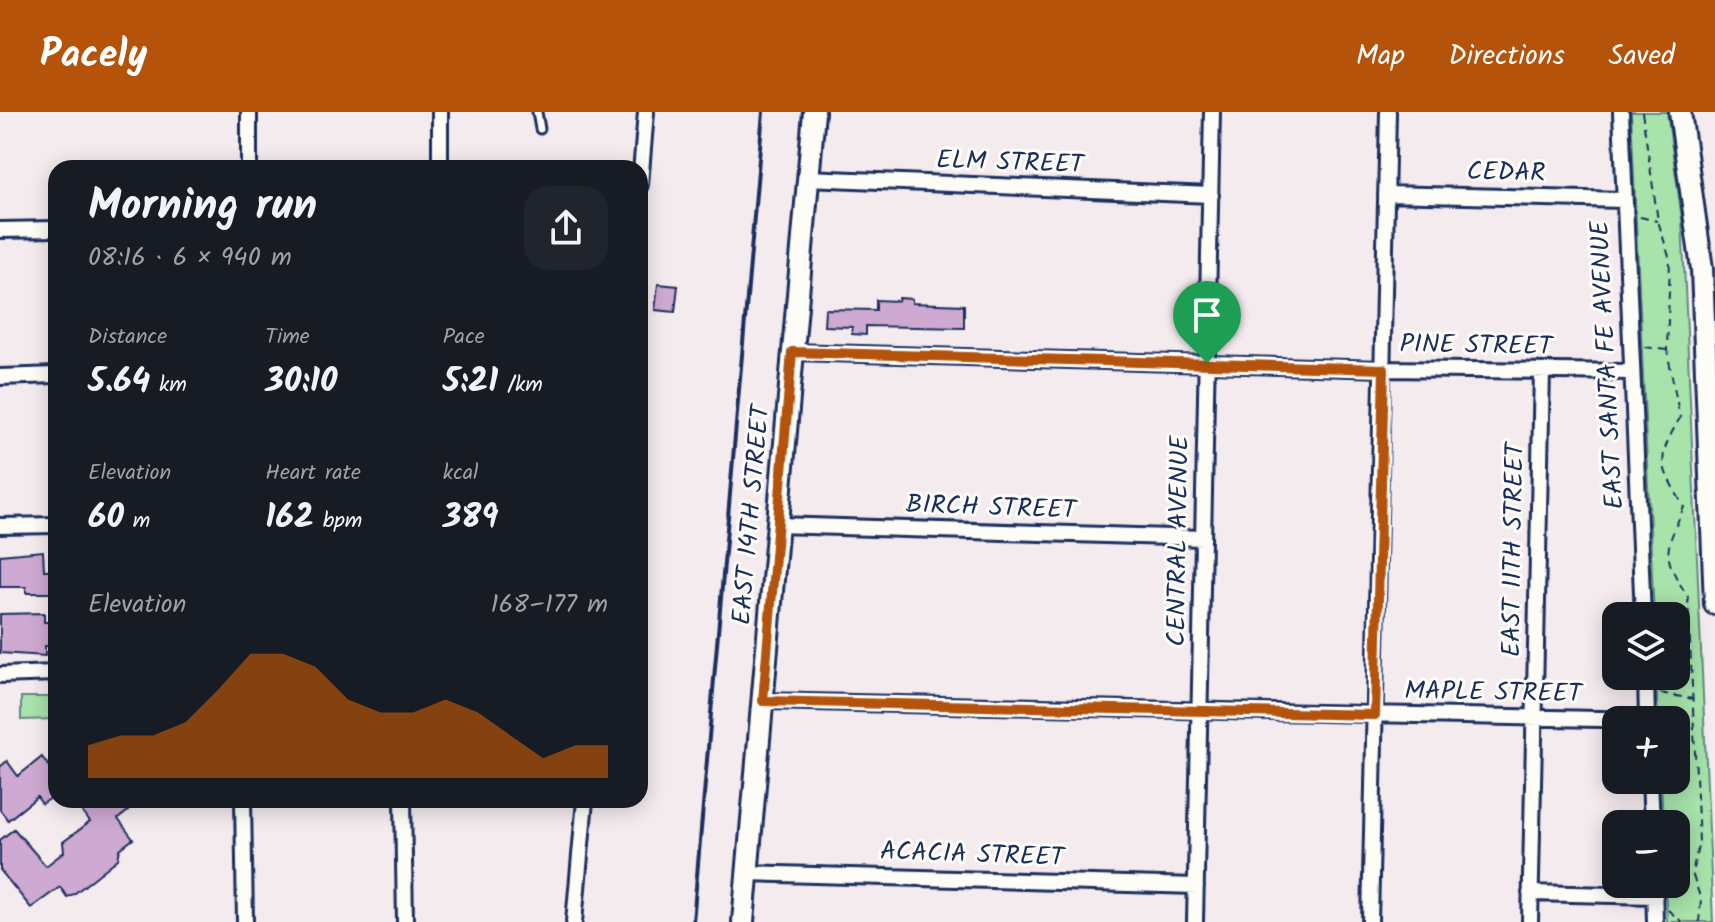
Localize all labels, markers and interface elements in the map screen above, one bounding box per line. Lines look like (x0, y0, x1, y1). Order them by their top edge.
text: Pacely (40, 26, 147, 86)
text: Map (1356, 34, 1405, 79)
text: Directions (1449, 34, 1565, 79)
text: Saved (1609, 34, 1675, 79)
street label: ELM STREET (936, 139, 1087, 187)
street label: CEDAR (1466, 151, 1546, 195)
text: Morning run (88, 172, 317, 242)
button: share (524, 186, 608, 270)
street label: EAST SANTA FE AVENUE (1579, 219, 1637, 510)
text: 08:16 · 6 × 940 m (88, 237, 292, 279)
pin (1173, 281, 1241, 363)
icon: arrive (1185, 293, 1229, 337)
text: Distance (88, 320, 167, 355)
text: Time (265, 320, 310, 355)
text: Pace (443, 320, 485, 355)
street label: PINE STREET (1399, 324, 1555, 368)
text: 5.64 (88, 355, 150, 409)
text: 30:10 (265, 355, 337, 409)
text: 5:21 (443, 355, 498, 409)
text: km (150, 368, 187, 403)
text: /km (498, 368, 543, 403)
street label: EAST 14TH STREET (721, 401, 783, 627)
street label: CENTRAL AVENUE (1156, 434, 1202, 647)
street label: EAST 11TH STREET (1491, 440, 1537, 658)
text: Elevation (88, 456, 171, 491)
text: Heart rate (265, 456, 361, 491)
text: kcal (443, 456, 478, 491)
street label: BIRCH STREET (905, 484, 1079, 532)
text: 60 (88, 491, 124, 545)
text: 162 (265, 491, 314, 545)
text: 389 (443, 491, 499, 545)
text: m (124, 504, 150, 539)
text: bpm (314, 504, 362, 539)
text: Elevation (88, 584, 186, 626)
text: 168–177 m (491, 584, 608, 626)
map controls (1602, 602, 1690, 898)
button: layers (1602, 602, 1690, 690)
street label: MAPLE STREET (1404, 670, 1584, 716)
button: + (1602, 706, 1690, 794)
button: − (1602, 810, 1690, 898)
street label: ACACIA STREET (879, 831, 1067, 879)

